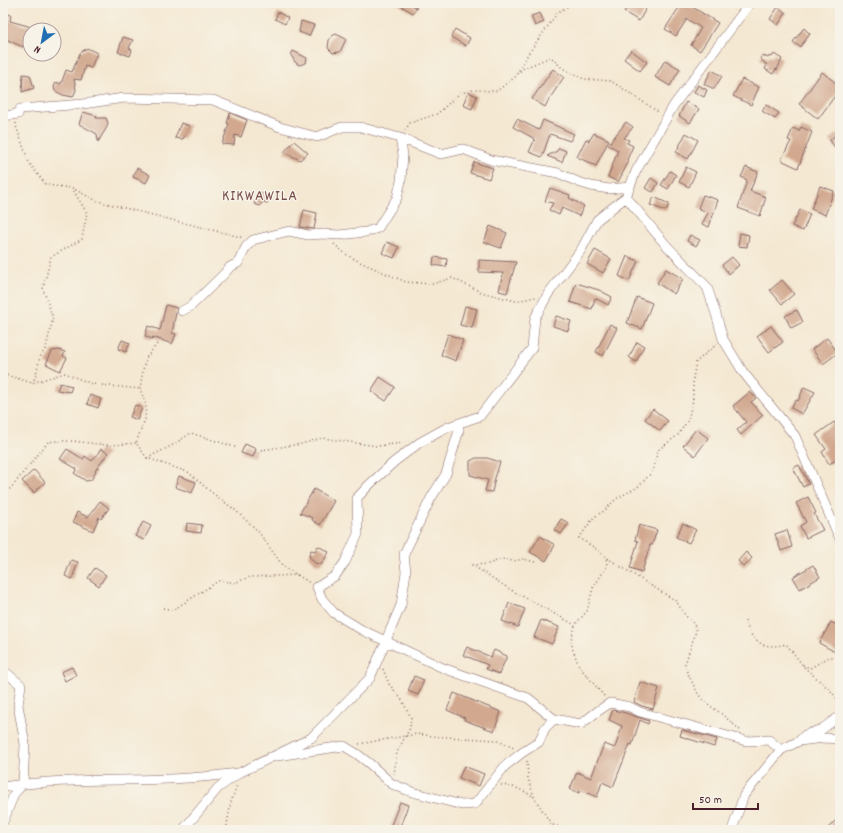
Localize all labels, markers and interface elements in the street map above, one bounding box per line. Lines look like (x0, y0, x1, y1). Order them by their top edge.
north arrow (22, 22, 62, 62)
text: N (31, 40, 44, 57)
district label: KIKWAWILA (222, 185, 298, 208)
scale bar (693, 785, 758, 811)
text: 50 m (699, 792, 722, 809)

